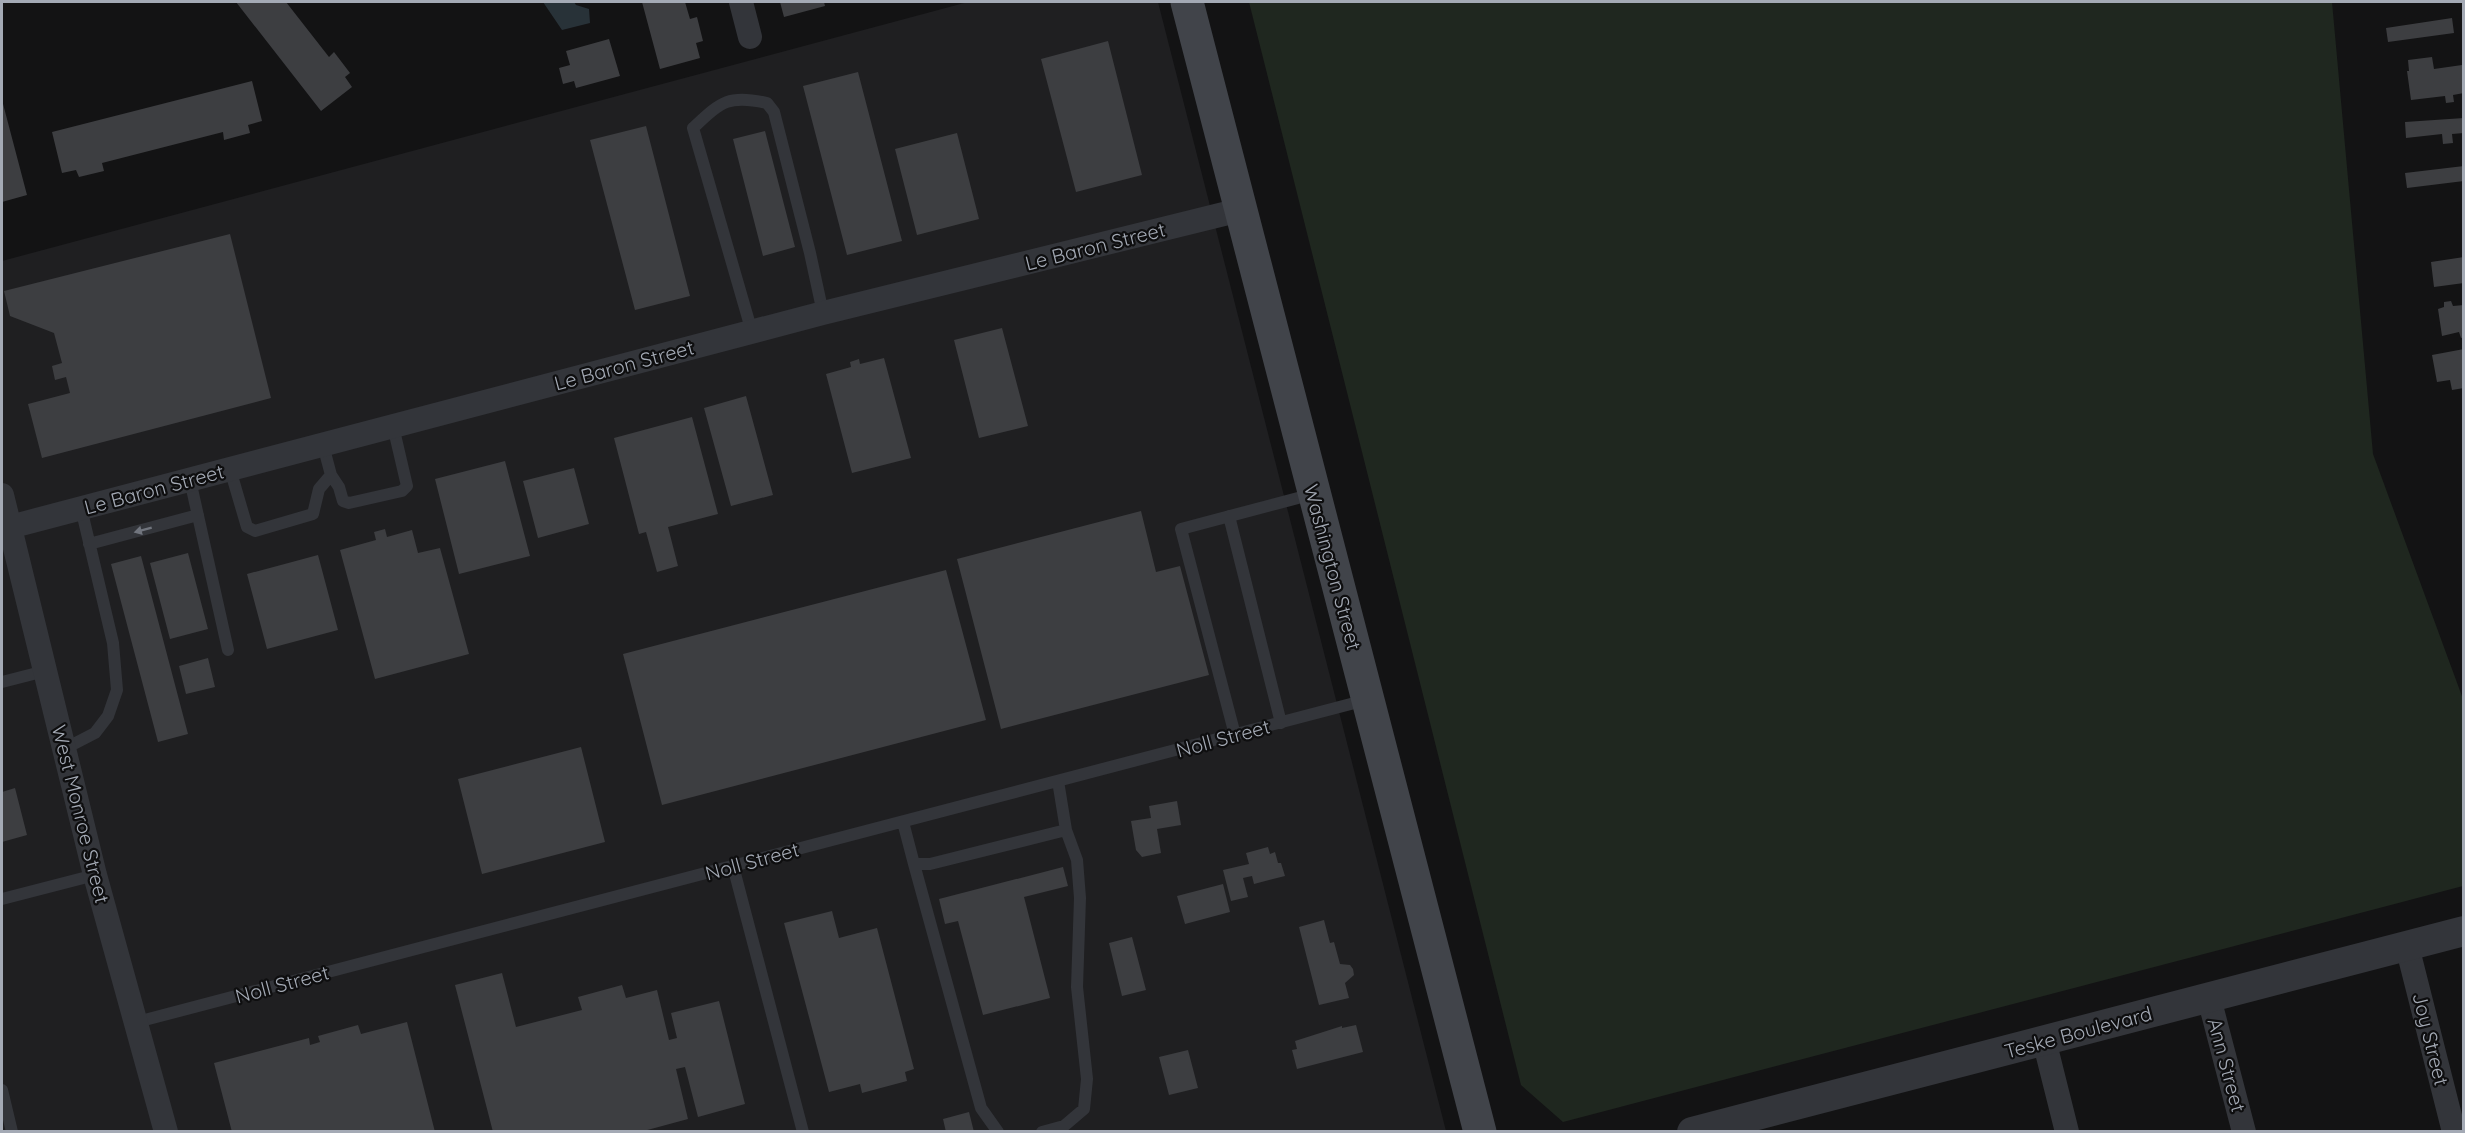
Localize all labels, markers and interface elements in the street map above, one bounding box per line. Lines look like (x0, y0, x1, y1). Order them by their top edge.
street label: Le Baron Street (1022, 216, 1168, 275)
street label: Le Baron Street (551, 334, 697, 396)
street label: Le Baron Street (81, 458, 227, 520)
street label: Washington Street (1299, 481, 1367, 653)
one-way arrow (134, 525, 153, 535)
street label: Noll Street (1173, 713, 1273, 762)
street label: West Monroe Street (47, 722, 115, 906)
street label: Noll Street (702, 836, 802, 885)
street label: Noll Street (232, 959, 332, 1008)
street label: Joy Street (2407, 990, 2455, 1088)
street label: Teske Boulevard (2002, 1000, 2154, 1064)
street label: Ann Street (2202, 1015, 2252, 1115)

